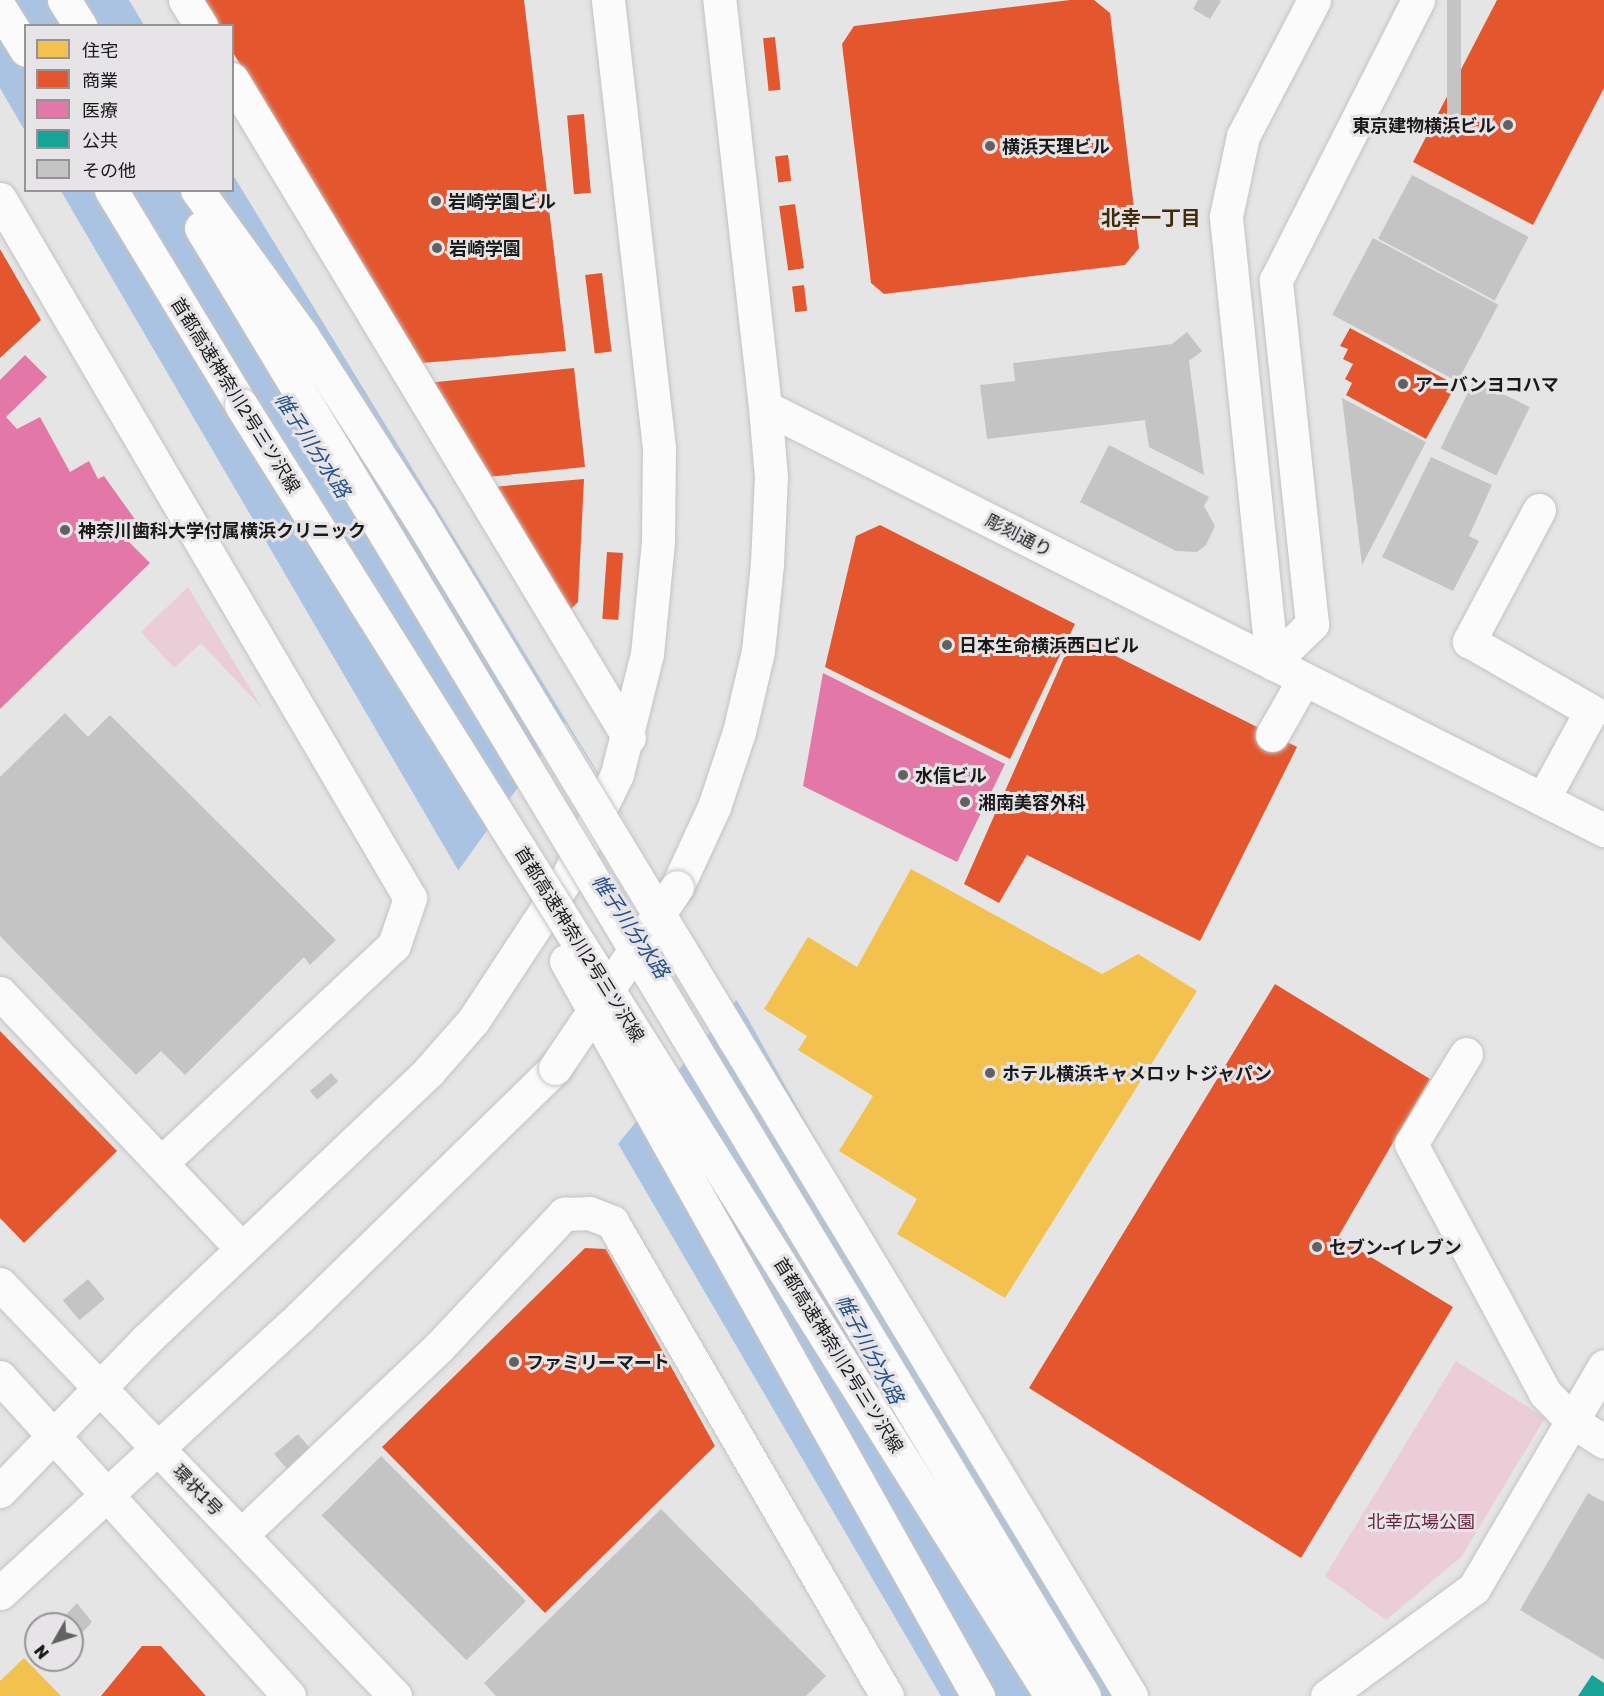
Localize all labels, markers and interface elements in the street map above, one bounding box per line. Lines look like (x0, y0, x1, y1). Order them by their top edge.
legend (24, 24, 234, 192)
text: 住宅 (82, 39, 118, 61)
text: 商業 (82, 69, 118, 91)
text: 医療 (82, 99, 118, 121)
place label: 東京建物横浜ビル (1352, 114, 1496, 136)
marker: 東京建物横浜ビル (1501, 118, 1515, 132)
text: 公共 (82, 129, 118, 151)
place label: 横浜天理ビル (1002, 135, 1110, 157)
marker: 横浜天理ビル (983, 139, 997, 153)
text: その他 (82, 159, 136, 181)
place label: 岩崎学園ビル (448, 190, 556, 212)
marker: 岩崎学園ビル (429, 194, 443, 208)
district label: 北幸一丁目 (1101, 205, 1201, 229)
place label: 岩崎学園 (449, 237, 521, 259)
marker: 岩崎学園 (430, 241, 444, 255)
street label: 首都高速神奈川2号三ツ沢線 (167, 293, 305, 497)
place label: アーバンヨコハマ (1415, 373, 1558, 395)
marker: アーバンヨコハマ (1396, 377, 1410, 391)
water label: 帷子川分水路 (270, 388, 356, 502)
street label: 彫刻通り (982, 509, 1056, 561)
place label: 神奈川歯科大学付属横浜クリニック (78, 519, 366, 541)
marker: 神奈川歯科大学付属横浜クリニック (56, 521, 74, 539)
place label: 日本生命横浜西口ビル (959, 634, 1139, 656)
marker: 日本生命横浜西口ビル (940, 638, 954, 652)
place label: 水信ビル (915, 764, 987, 786)
marker: 水信ビル (896, 768, 910, 782)
place label: 湘南美容外科 (978, 791, 1086, 813)
marker: 湘南美容外科 (956, 793, 974, 811)
street label: 首都高速神奈川2号三ツ沢線 (511, 842, 649, 1046)
water label: 帷子川分水路 (588, 870, 674, 982)
place label: ホテル横浜キャメロットジャパン (1002, 1062, 1272, 1084)
marker: ホテル横浜キャメロットジャパン (983, 1066, 997, 1080)
place label: セブン-イレブン (1329, 1236, 1462, 1258)
marker: セブン-イレブン (1310, 1240, 1324, 1254)
street label: 首都高速神奈川2号三ツ沢線 (770, 1253, 908, 1457)
water label: 帷子川分水路 (831, 1290, 909, 1408)
place label: ファミリーマート (526, 1351, 670, 1373)
marker: ファミリーマート (507, 1355, 521, 1369)
street label: 環状1号 (168, 1460, 228, 1520)
park label: 北幸広場公園 (1367, 1510, 1475, 1532)
north arrow (24, 1612, 84, 1672)
text: N (30, 1641, 53, 1663)

